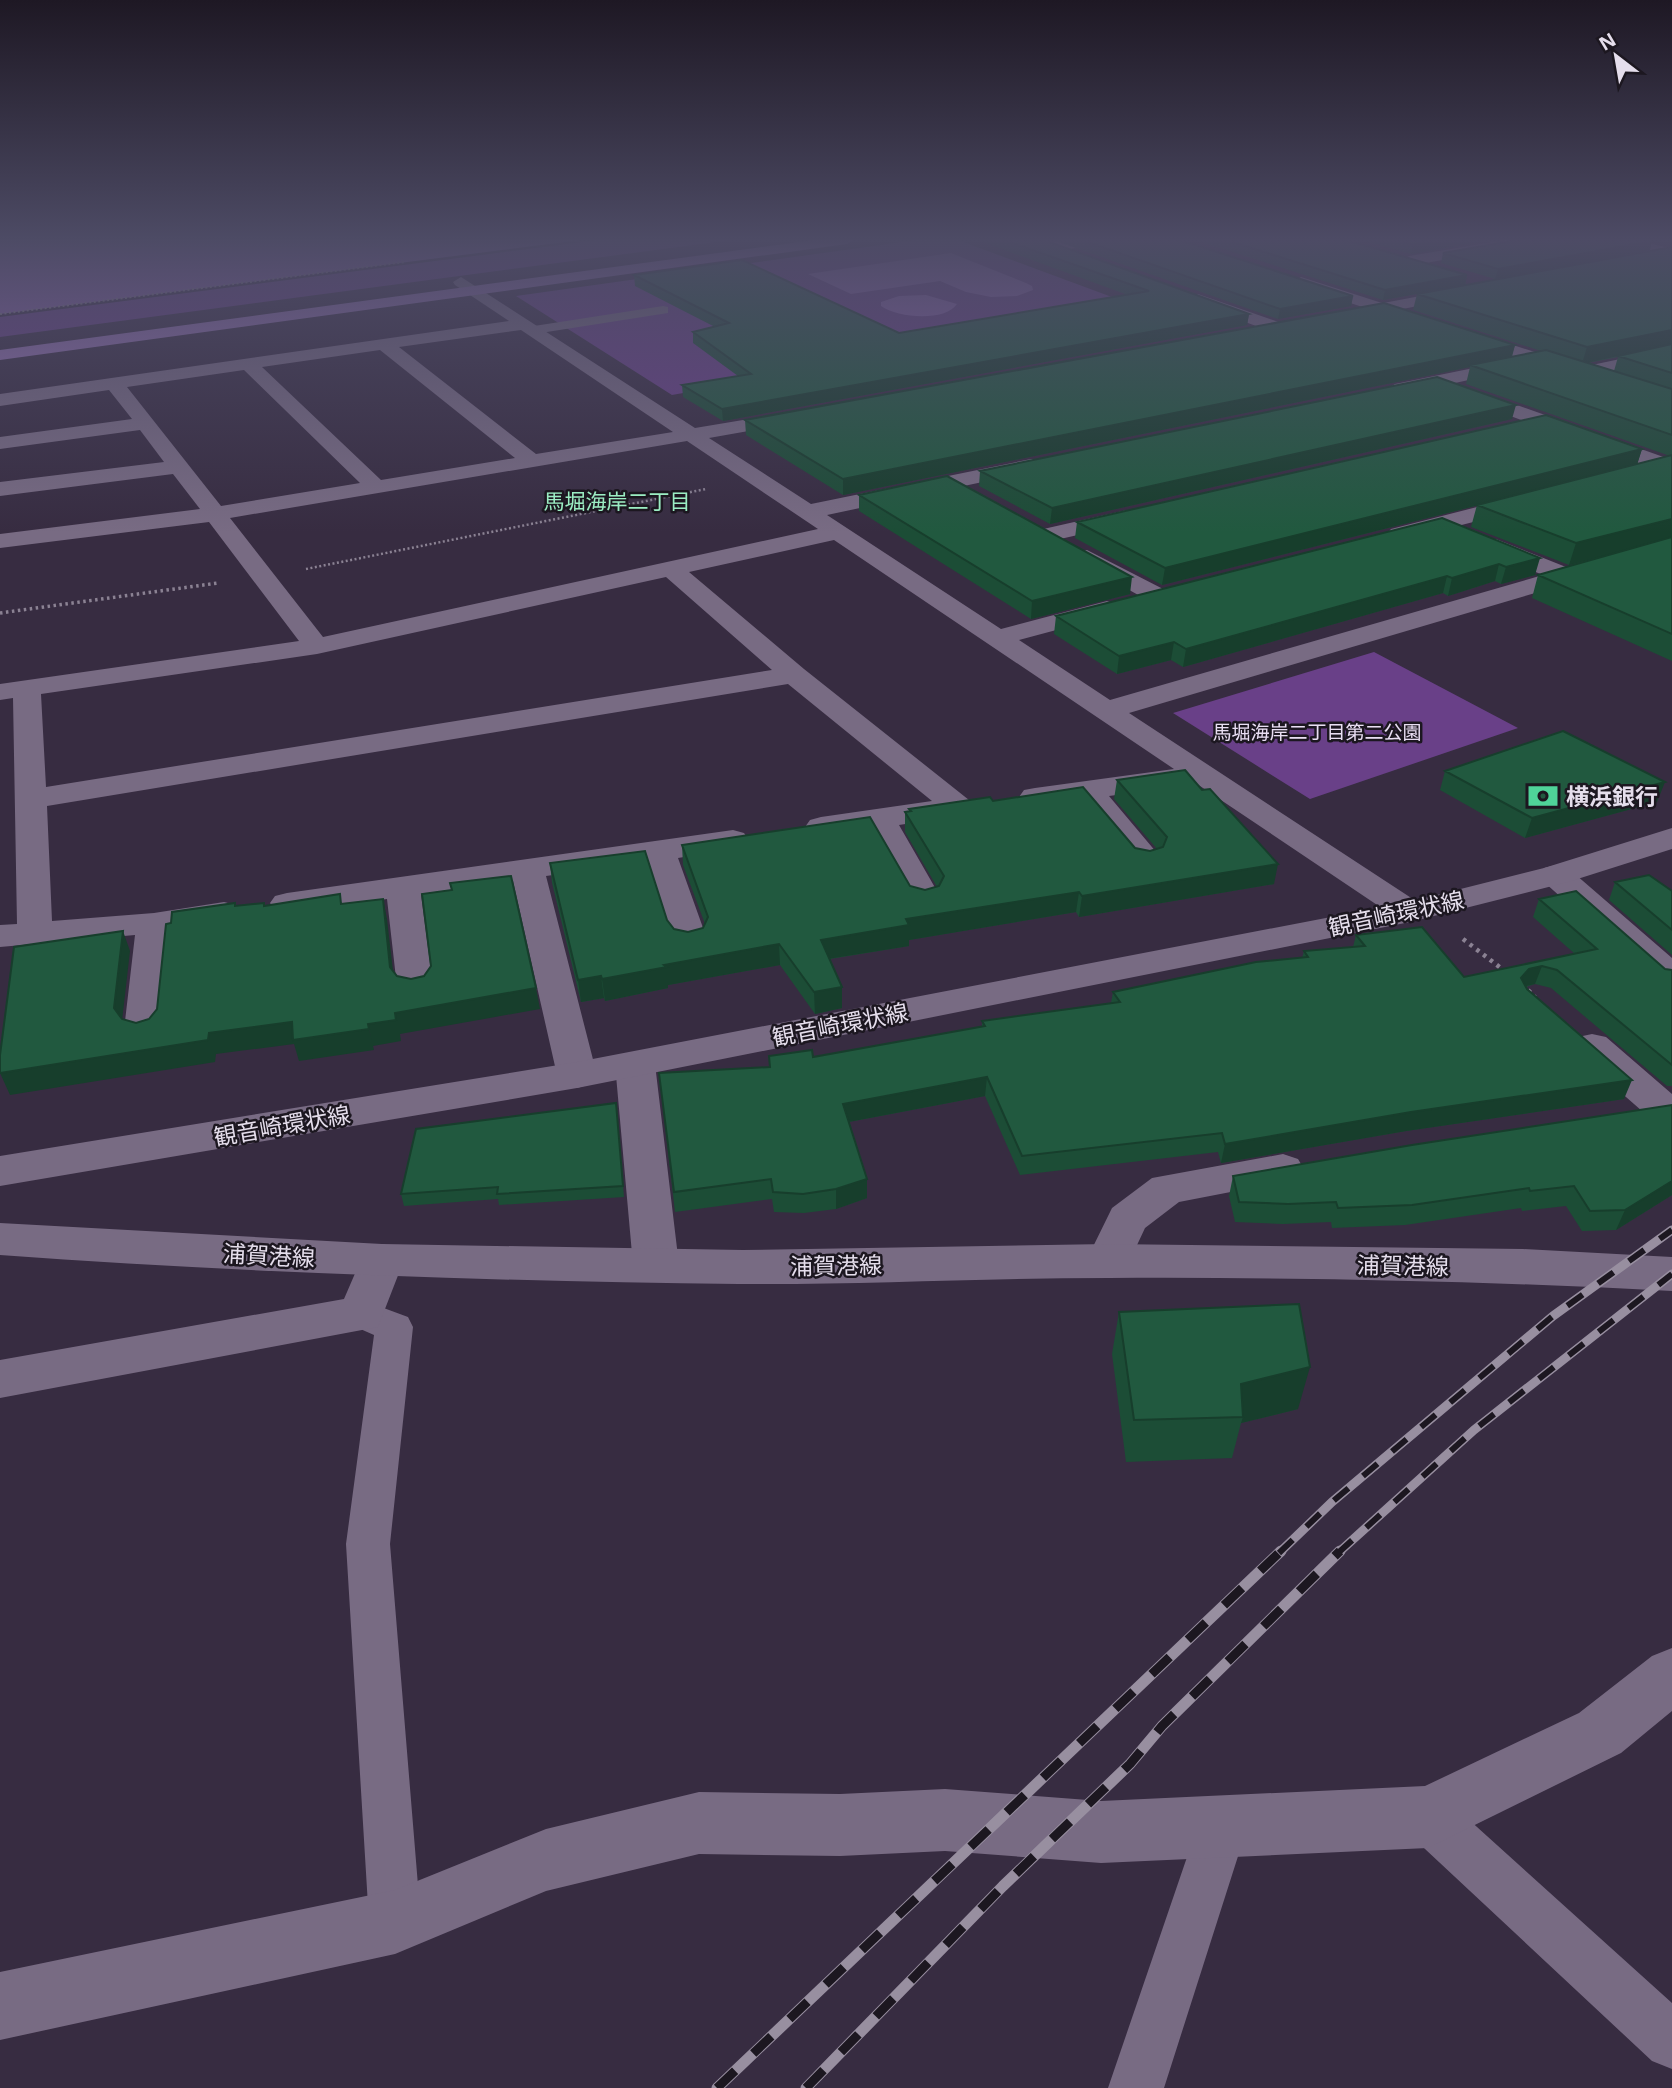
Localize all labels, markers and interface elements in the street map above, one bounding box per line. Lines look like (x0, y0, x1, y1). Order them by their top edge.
north arrow (1581, 21, 1651, 91)
text: N (1594, 26, 1621, 57)
district label: 馬堀海岸二丁目 (544, 487, 691, 515)
park label: 馬堀海岸二丁目第二公園 (1212, 719, 1422, 745)
bank icon: 横浜銀行 (1526, 779, 1560, 813)
place label: 横浜銀行 (1566, 780, 1658, 812)
street label: 観音崎環状線 (1325, 883, 1467, 943)
street label: 観音崎環状線 (769, 995, 911, 1053)
street label: 観音崎環状線 (211, 1097, 353, 1153)
street label: 浦賀港線 (222, 1237, 316, 1273)
street label: 浦賀港線 (790, 1248, 882, 1282)
street label: 浦賀港線 (1357, 1248, 1449, 1282)

